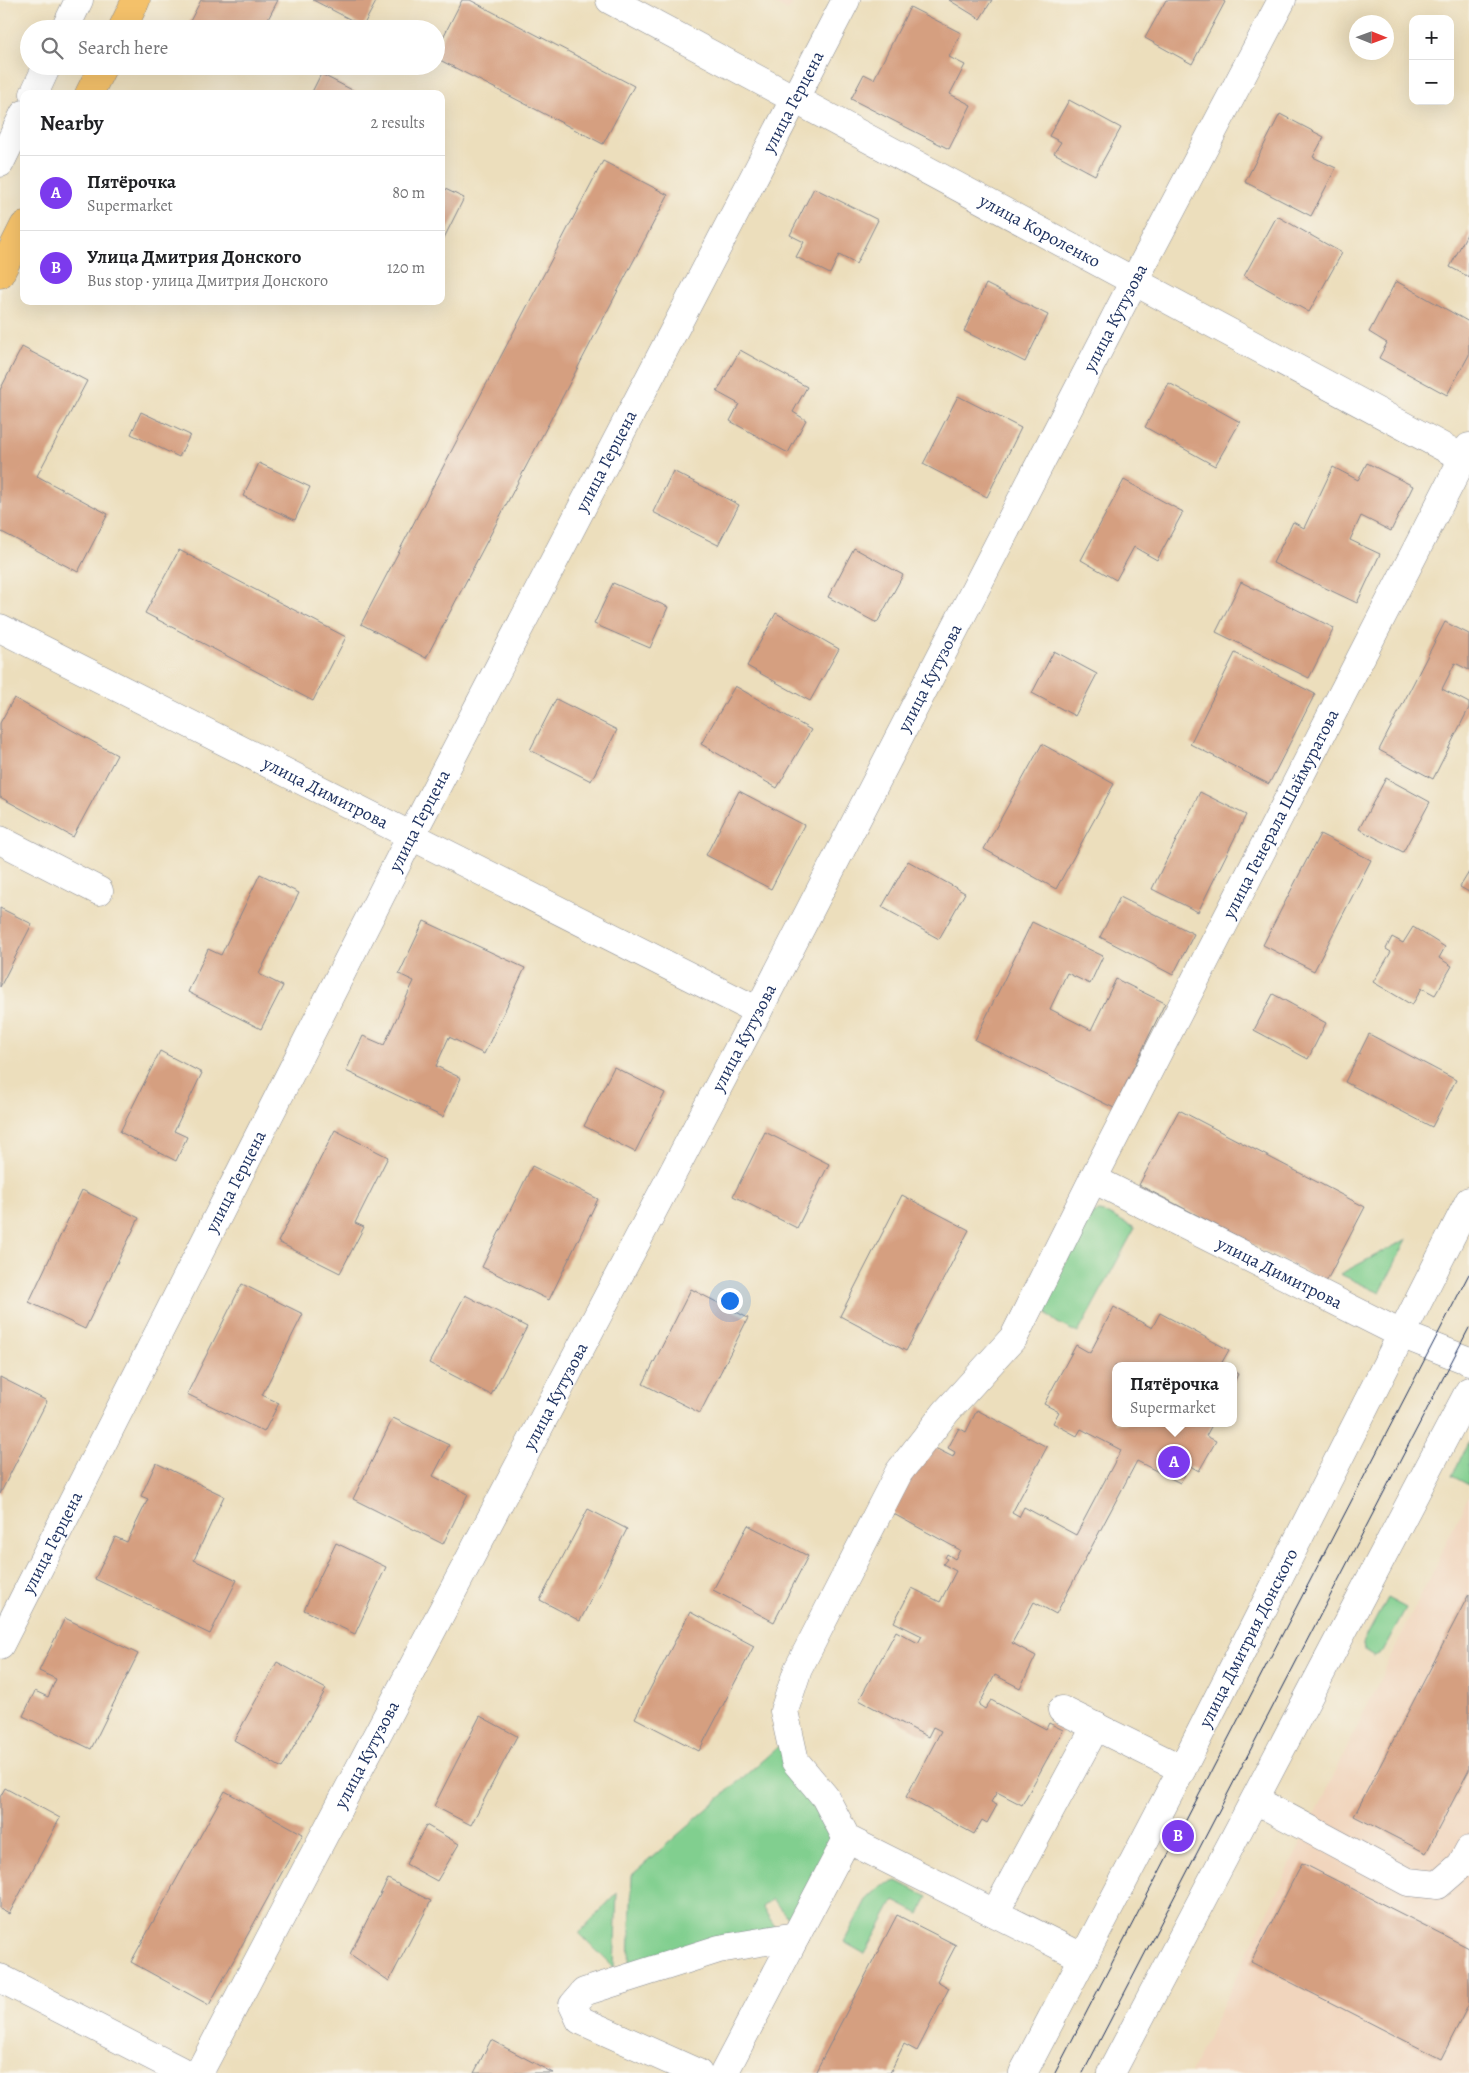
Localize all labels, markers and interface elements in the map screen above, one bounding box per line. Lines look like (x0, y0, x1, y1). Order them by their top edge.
north arrow (1349, 15, 1394, 60)
map controls (1409, 15, 1454, 105)
button: + (1409, 15, 1454, 60)
search box (20, 20, 445, 75)
icon: search (38, 34, 66, 62)
text: Search here (78, 35, 168, 61)
street label: улица Герцена (756, 46, 830, 158)
button: − (1409, 60, 1454, 105)
text: Nearby (40, 109, 103, 137)
text: 2 results (370, 112, 425, 134)
text: Пятёрочка (87, 169, 176, 195)
text: A (51, 182, 61, 204)
text: 80 m (392, 182, 425, 204)
street label: улица Короленко (974, 188, 1105, 273)
text: Supermarket (87, 195, 173, 217)
text: Улица Дмитрия Донского (87, 244, 301, 270)
text: B (51, 257, 61, 279)
text: 120 m (387, 257, 425, 279)
street label: улица Кутузова (1077, 259, 1153, 377)
text: Bus stop · улица Дмитрия Донского (87, 270, 328, 292)
street label: улица Герцена (569, 405, 643, 517)
street label: улица Кутузова (891, 619, 968, 737)
street label: улица Генерала Шаймуратова (1216, 704, 1345, 924)
street label: улица Димитрова (258, 750, 393, 835)
street label: улица Герцена (382, 765, 456, 877)
street label: улица Кутузова (705, 979, 782, 1097)
street label: улица Герцена (199, 1125, 272, 1238)
street label: улица Димитрова (1212, 1231, 1347, 1315)
your location (717, 1288, 743, 1314)
street label: улица Кутузова (517, 1337, 594, 1455)
popup (1112, 1362, 1237, 1427)
text: Пятёрочка (1130, 1371, 1219, 1397)
text: Supermarket (1130, 1397, 1216, 1419)
pin: A (1158, 1443, 1190, 1481)
street label: улица Герцена (16, 1487, 88, 1599)
street label: улица Дмитрия Донского (1193, 1544, 1304, 1732)
street label: улица Кутузова (328, 1696, 405, 1813)
pin: B (1162, 1817, 1194, 1855)

